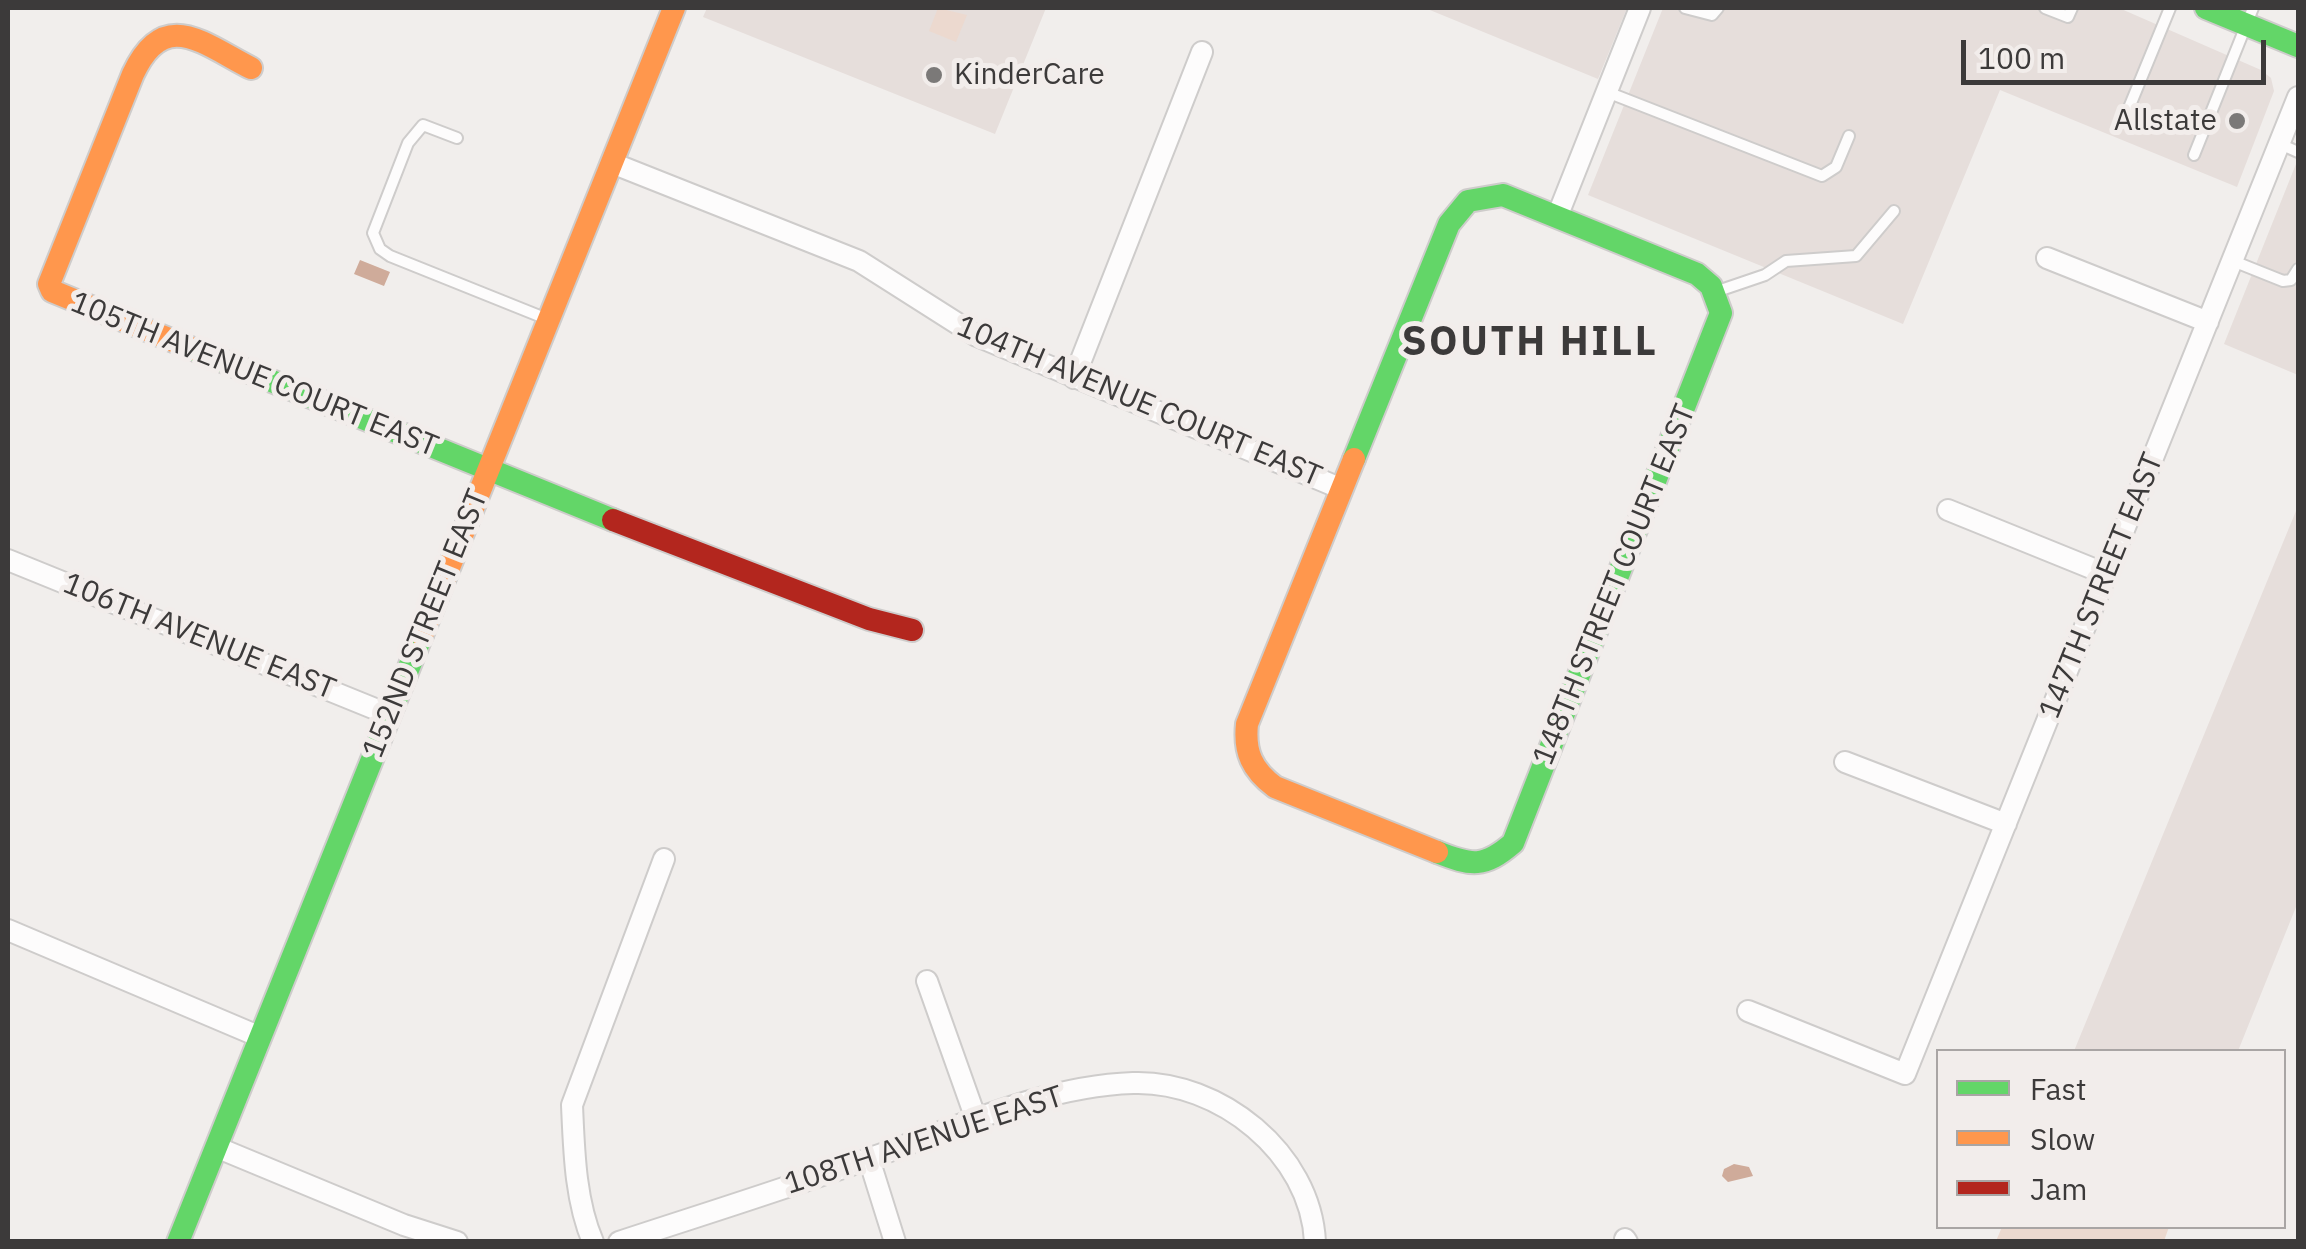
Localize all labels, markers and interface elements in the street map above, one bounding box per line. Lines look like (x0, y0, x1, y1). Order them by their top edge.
scale bar (1966, 20, 2271, 82)
text: 100 m (1978, 38, 2065, 77)
place label: KinderCare (954, 57, 1105, 93)
marker: KinderCare (923, 64, 945, 86)
place label: Allstate (2114, 103, 2217, 139)
marker: Allstate (2226, 110, 2248, 132)
street label: 105TH AVENUE COURT EAST (65, 285, 443, 465)
street label: 104TH AVENUE COURT EAST (951, 309, 1327, 495)
district label: SOUTH HILL (1402, 319, 1658, 367)
street label: 148TH STREET COURT EAST (1526, 400, 1704, 770)
street label: 147TH STREET EAST (2032, 448, 2172, 724)
street label: 152ND STREET EAST (356, 485, 496, 763)
street label: 106TH AVENUE EAST (58, 566, 340, 708)
legend (1936, 1049, 2286, 1229)
text: Fast (2030, 1069, 2087, 1108)
street label: 108TH AVENUE EAST (780, 1079, 1068, 1203)
text: Slow (2030, 1119, 2095, 1158)
text: Jam (2030, 1169, 2088, 1208)

